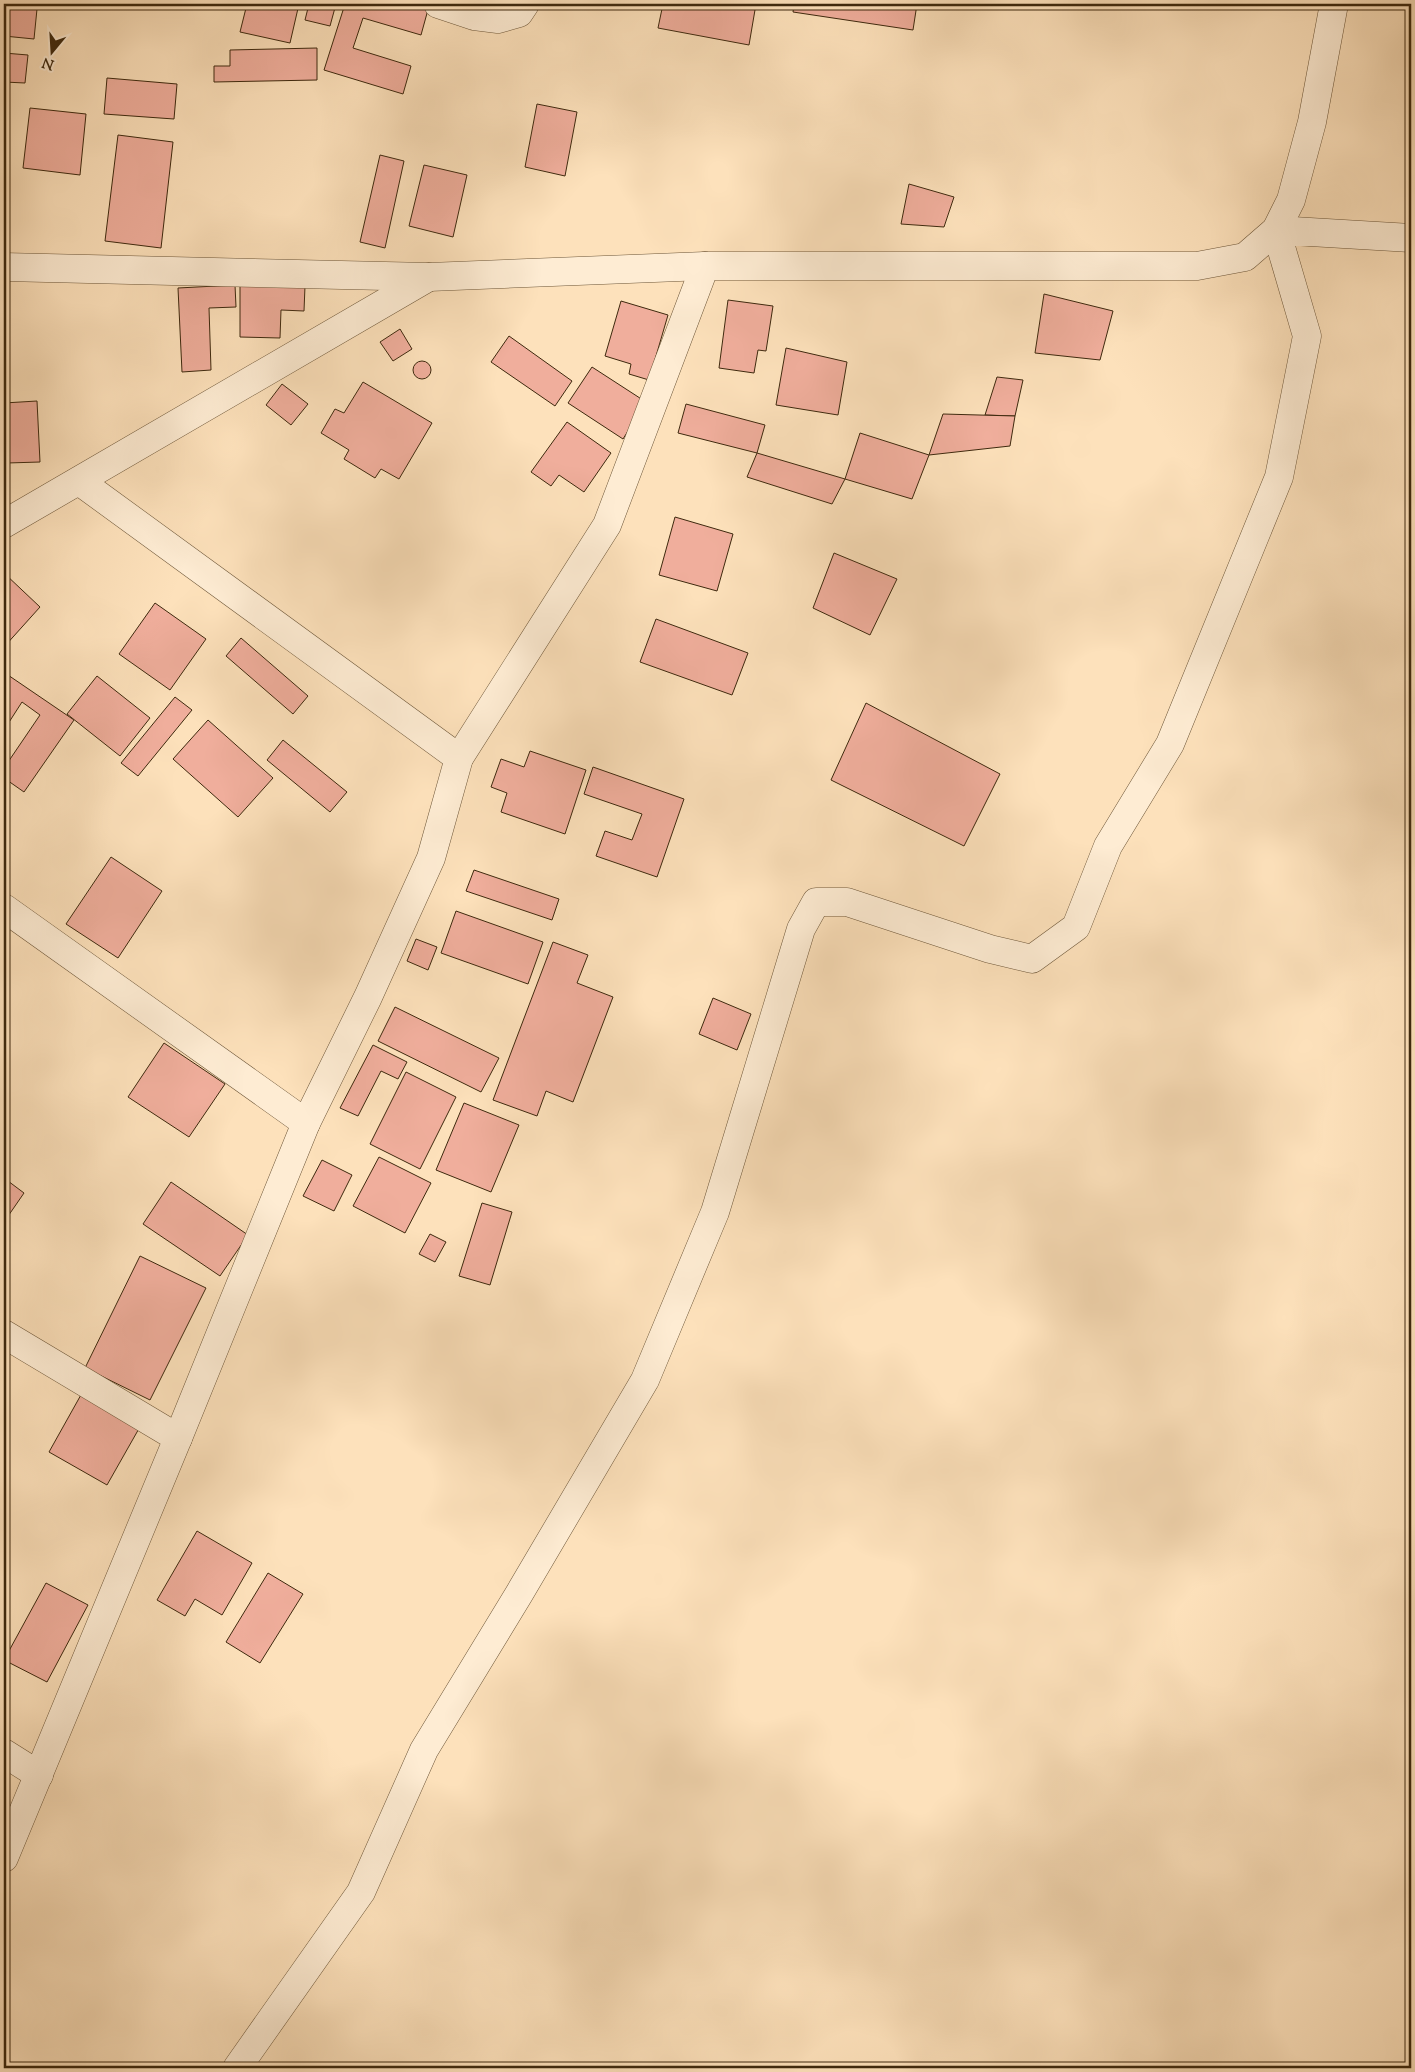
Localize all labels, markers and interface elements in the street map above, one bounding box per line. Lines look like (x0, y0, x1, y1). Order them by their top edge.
north arrow (28, 28, 78, 78)
text: N (40, 51, 57, 74)

